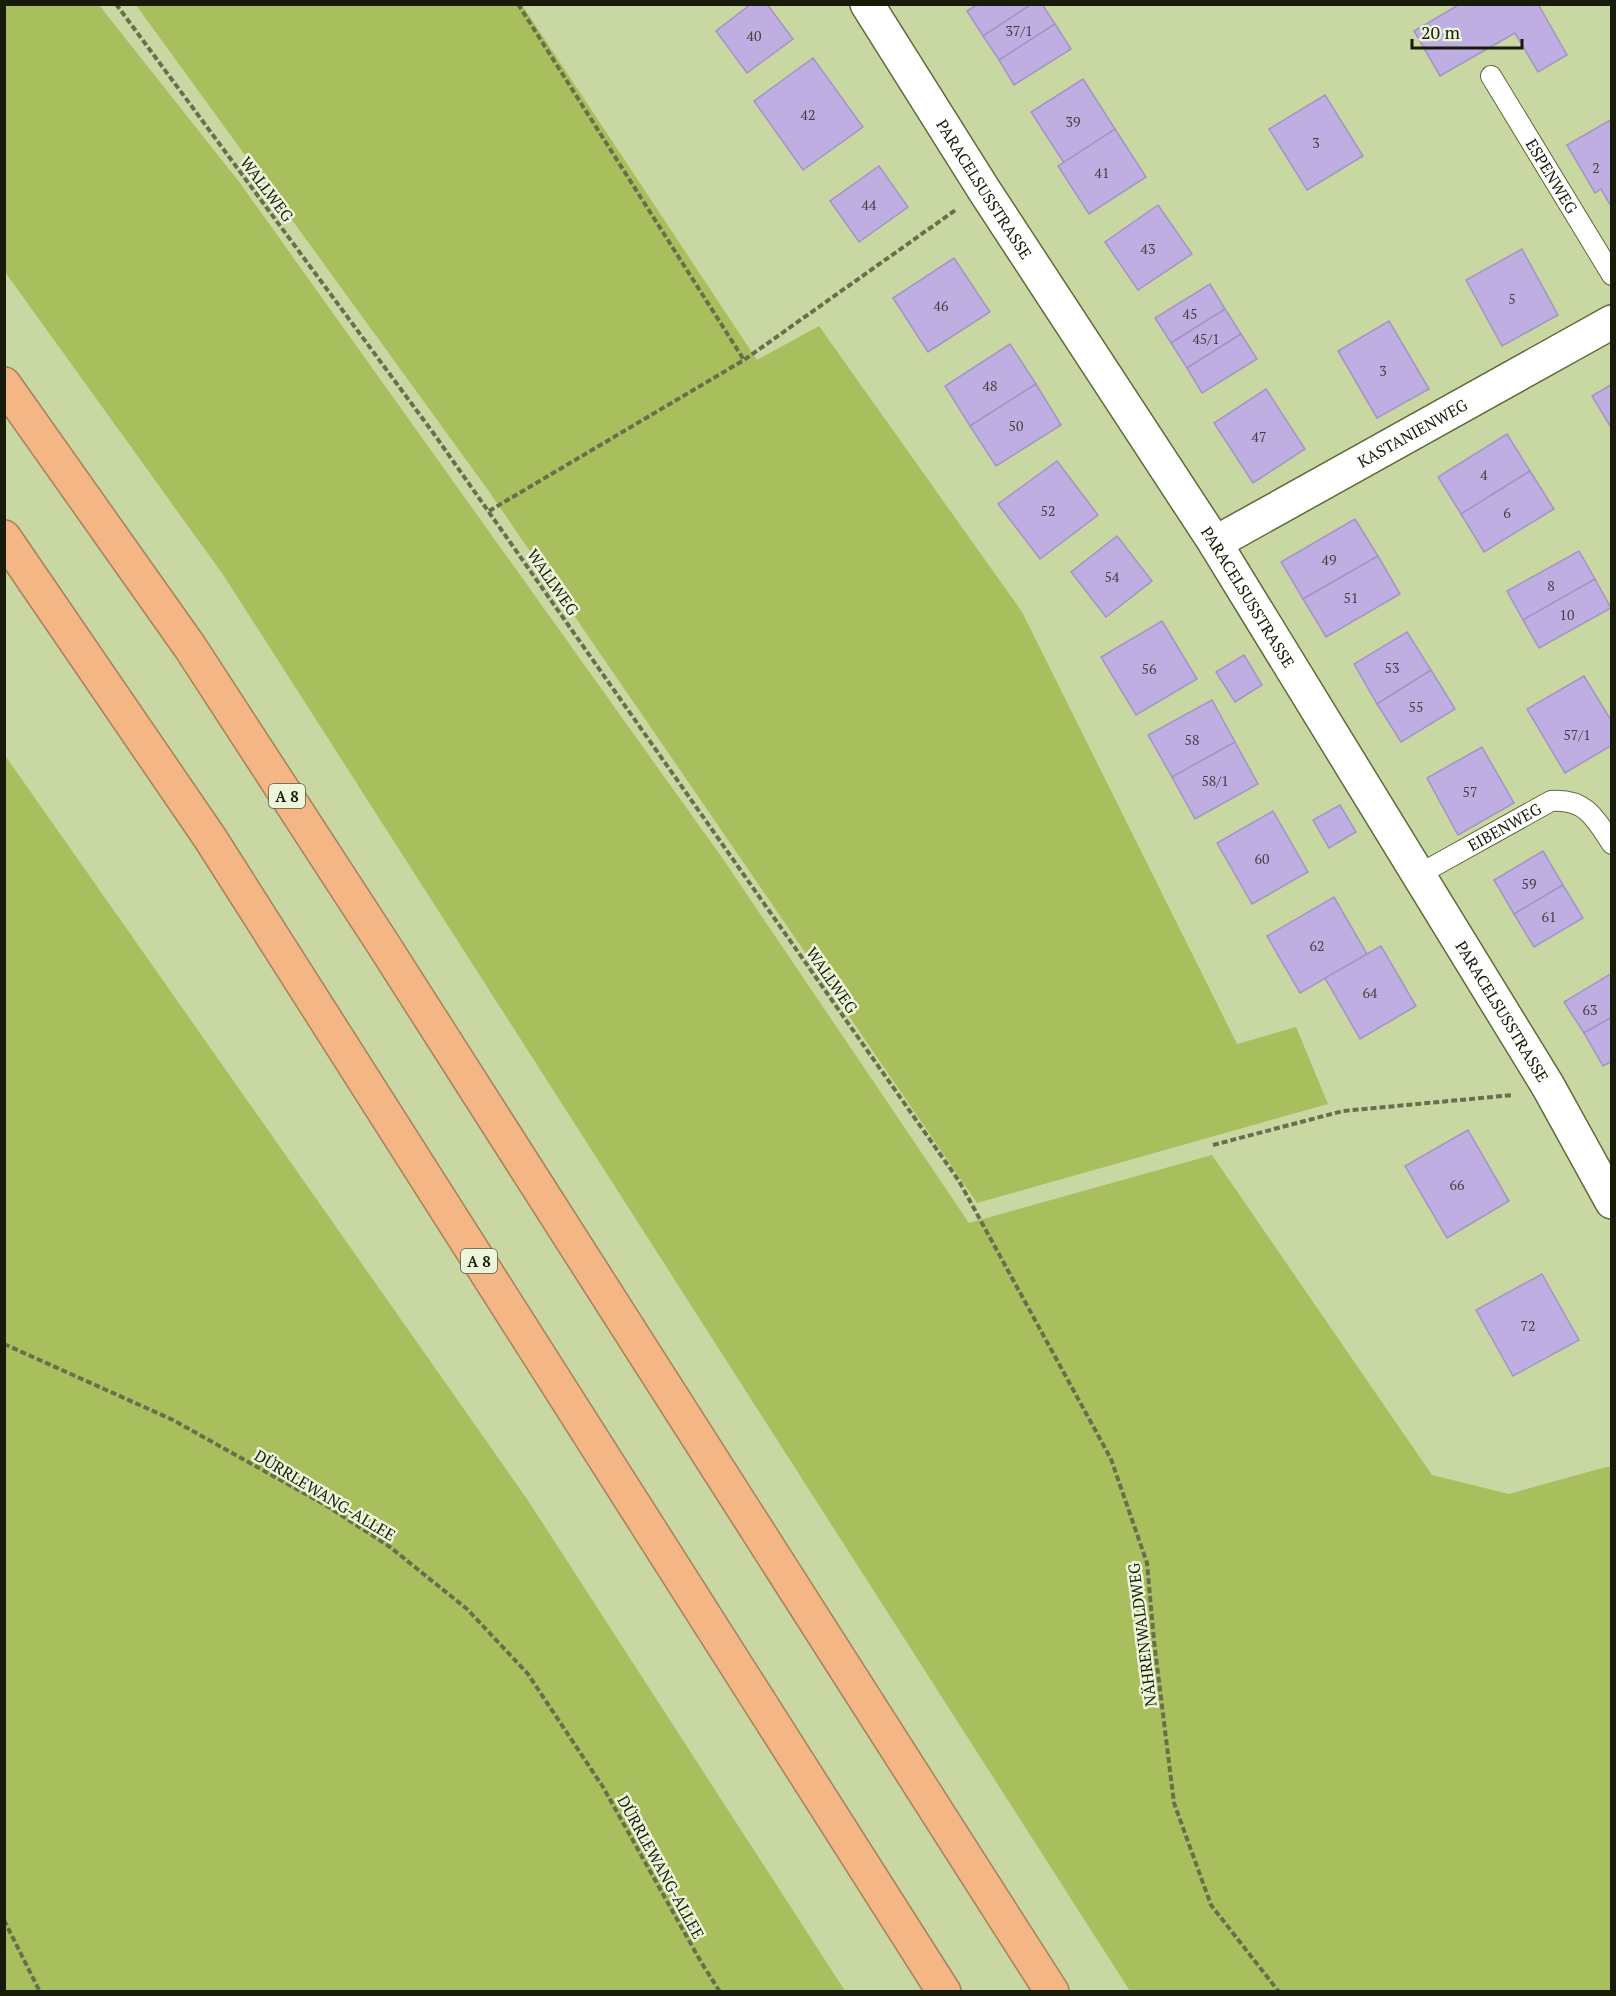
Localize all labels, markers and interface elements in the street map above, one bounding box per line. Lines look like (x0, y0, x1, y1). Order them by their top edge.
scale bar (1412, 12, 1522, 50)
text: 20 m (1421, 20, 1461, 44)
house number: 37/1 (1005, 21, 1033, 40)
house number: 40 (747, 26, 761, 45)
house number: 42 (801, 105, 815, 124)
house number: 39 (1066, 112, 1080, 131)
street label: PARACELSUSSTRASSE (931, 115, 1037, 263)
house number: 3 (1312, 133, 1320, 152)
street label: ESPENWEG (1521, 134, 1583, 217)
street label: WALLWEG (235, 152, 299, 226)
house number: 2 (1592, 158, 1600, 177)
house number: 41 (1095, 163, 1109, 182)
house number: 44 (862, 195, 877, 214)
house number: 43 (1141, 239, 1155, 258)
house number: 5 (1508, 289, 1516, 308)
house number: 46 (934, 296, 949, 315)
house number: 45 (1183, 304, 1197, 323)
house number: 45/1 (1192, 329, 1220, 348)
house number: 3 (1379, 361, 1387, 380)
house number: 48 (983, 376, 997, 395)
street label: KASTANIENWEG (1354, 394, 1471, 473)
house number: 50 (1009, 416, 1023, 435)
house number: 47 (1252, 427, 1266, 446)
house number: 4 (1480, 465, 1488, 484)
house number: 52 (1041, 501, 1055, 520)
house number: 6 (1503, 503, 1511, 522)
street label: PARACELSUSSTRASSE (1196, 522, 1300, 672)
street label: WALLWEG (522, 544, 584, 620)
house number: 49 (1322, 550, 1336, 569)
house number: 54 (1105, 567, 1120, 586)
house number: 8 (1547, 576, 1555, 595)
house number: 51 (1344, 588, 1358, 607)
house number: 10 (1560, 605, 1574, 624)
house number: 53 (1385, 658, 1399, 677)
house number: 56 (1142, 659, 1157, 678)
house number: 55 (1409, 697, 1423, 716)
house number: 57/1 (1563, 725, 1591, 744)
house number: 58 (1185, 730, 1199, 749)
house number: 58/1 (1201, 771, 1229, 790)
house number: 57 (1463, 782, 1477, 801)
road number: A 8 (269, 784, 305, 808)
street label: EIBENWEG (1464, 798, 1545, 856)
house number: 60 (1255, 849, 1269, 868)
house number: 59 (1522, 874, 1536, 893)
house number: 61 (1542, 907, 1556, 926)
house number: 62 (1310, 936, 1324, 955)
street label: PARACELSUSSTRASSE (1450, 937, 1554, 1086)
street label: WALLWEG (801, 942, 863, 1018)
house number: 64 (1363, 983, 1378, 1002)
house number: 63 (1583, 1000, 1597, 1019)
house number: 66 (1450, 1175, 1465, 1194)
road number: A 8 (461, 1249, 497, 1273)
house number: 72 (1521, 1316, 1535, 1335)
street label: DÜRRLEWANG-ALLEE (250, 1444, 400, 1546)
street label: NÄHRENWALDWEG (1122, 1562, 1162, 1708)
street label: DÜRRLEWANG-ALLEE (612, 1791, 710, 1943)

